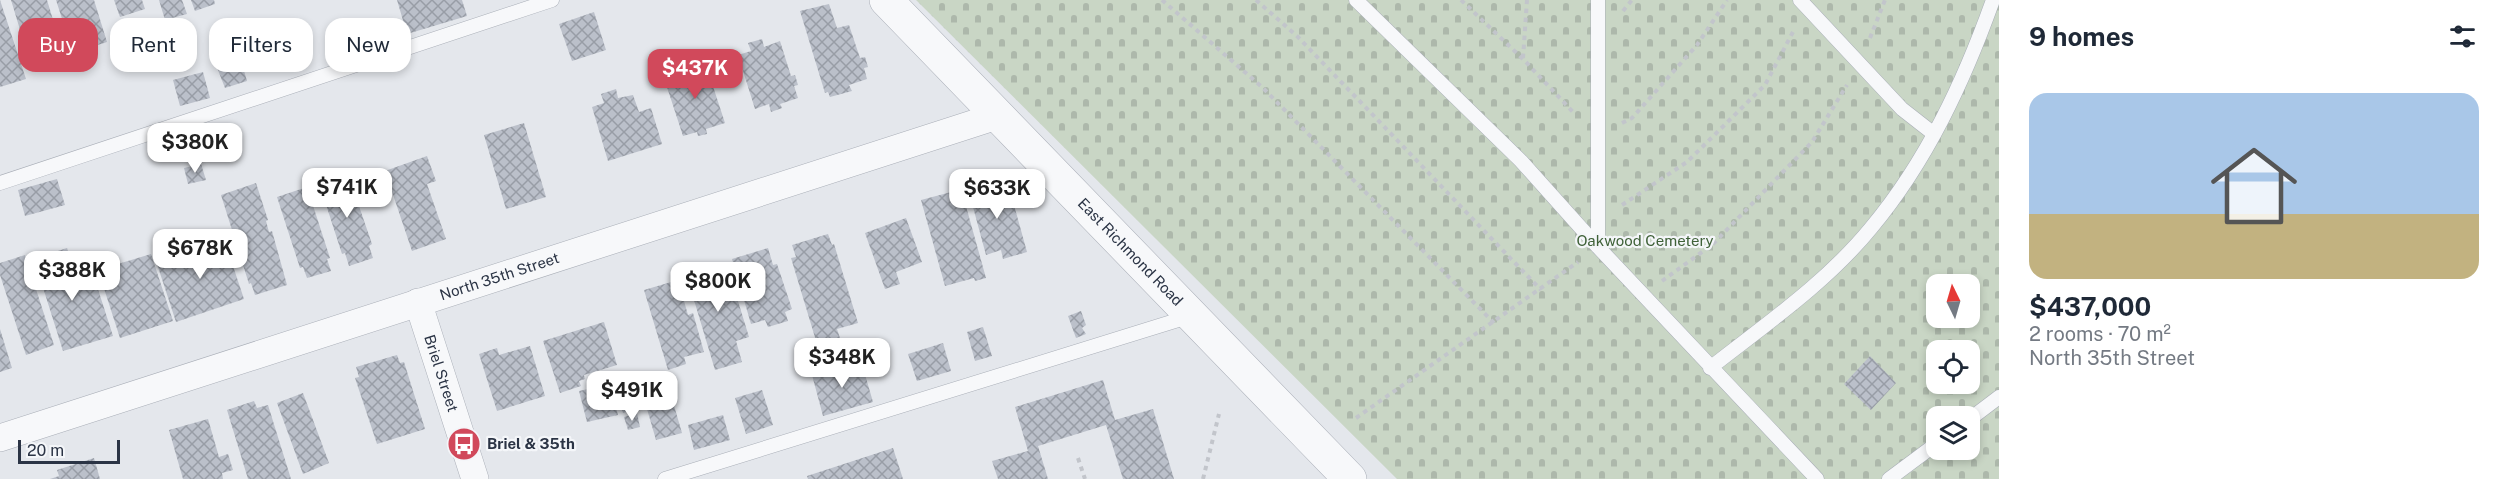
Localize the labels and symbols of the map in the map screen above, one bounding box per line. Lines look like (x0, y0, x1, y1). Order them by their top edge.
pin: $437K (653, 49, 737, 100)
pin: $380K (153, 123, 237, 174)
pin: $741K (305, 168, 389, 219)
pin: $633K (955, 169, 1039, 220)
street label: East Richmond Road (1075, 194, 1186, 309)
pin: $678K (158, 229, 242, 280)
park label: Oakwood Cemetery (1576, 232, 1714, 249)
street label: North 35th Street (438, 249, 561, 303)
pin: $388K (30, 251, 114, 302)
pin: $800K (676, 262, 760, 313)
north arrow (1926, 274, 1980, 328)
street label: Briel Street (421, 332, 462, 414)
pin: $348K (800, 338, 884, 389)
pin: $491K (590, 371, 674, 422)
bus stop icon: Briel & 35th (446, 426, 482, 462)
place label: Briel & 35th (487, 435, 575, 452)
scale bar (18, 437, 120, 464)

